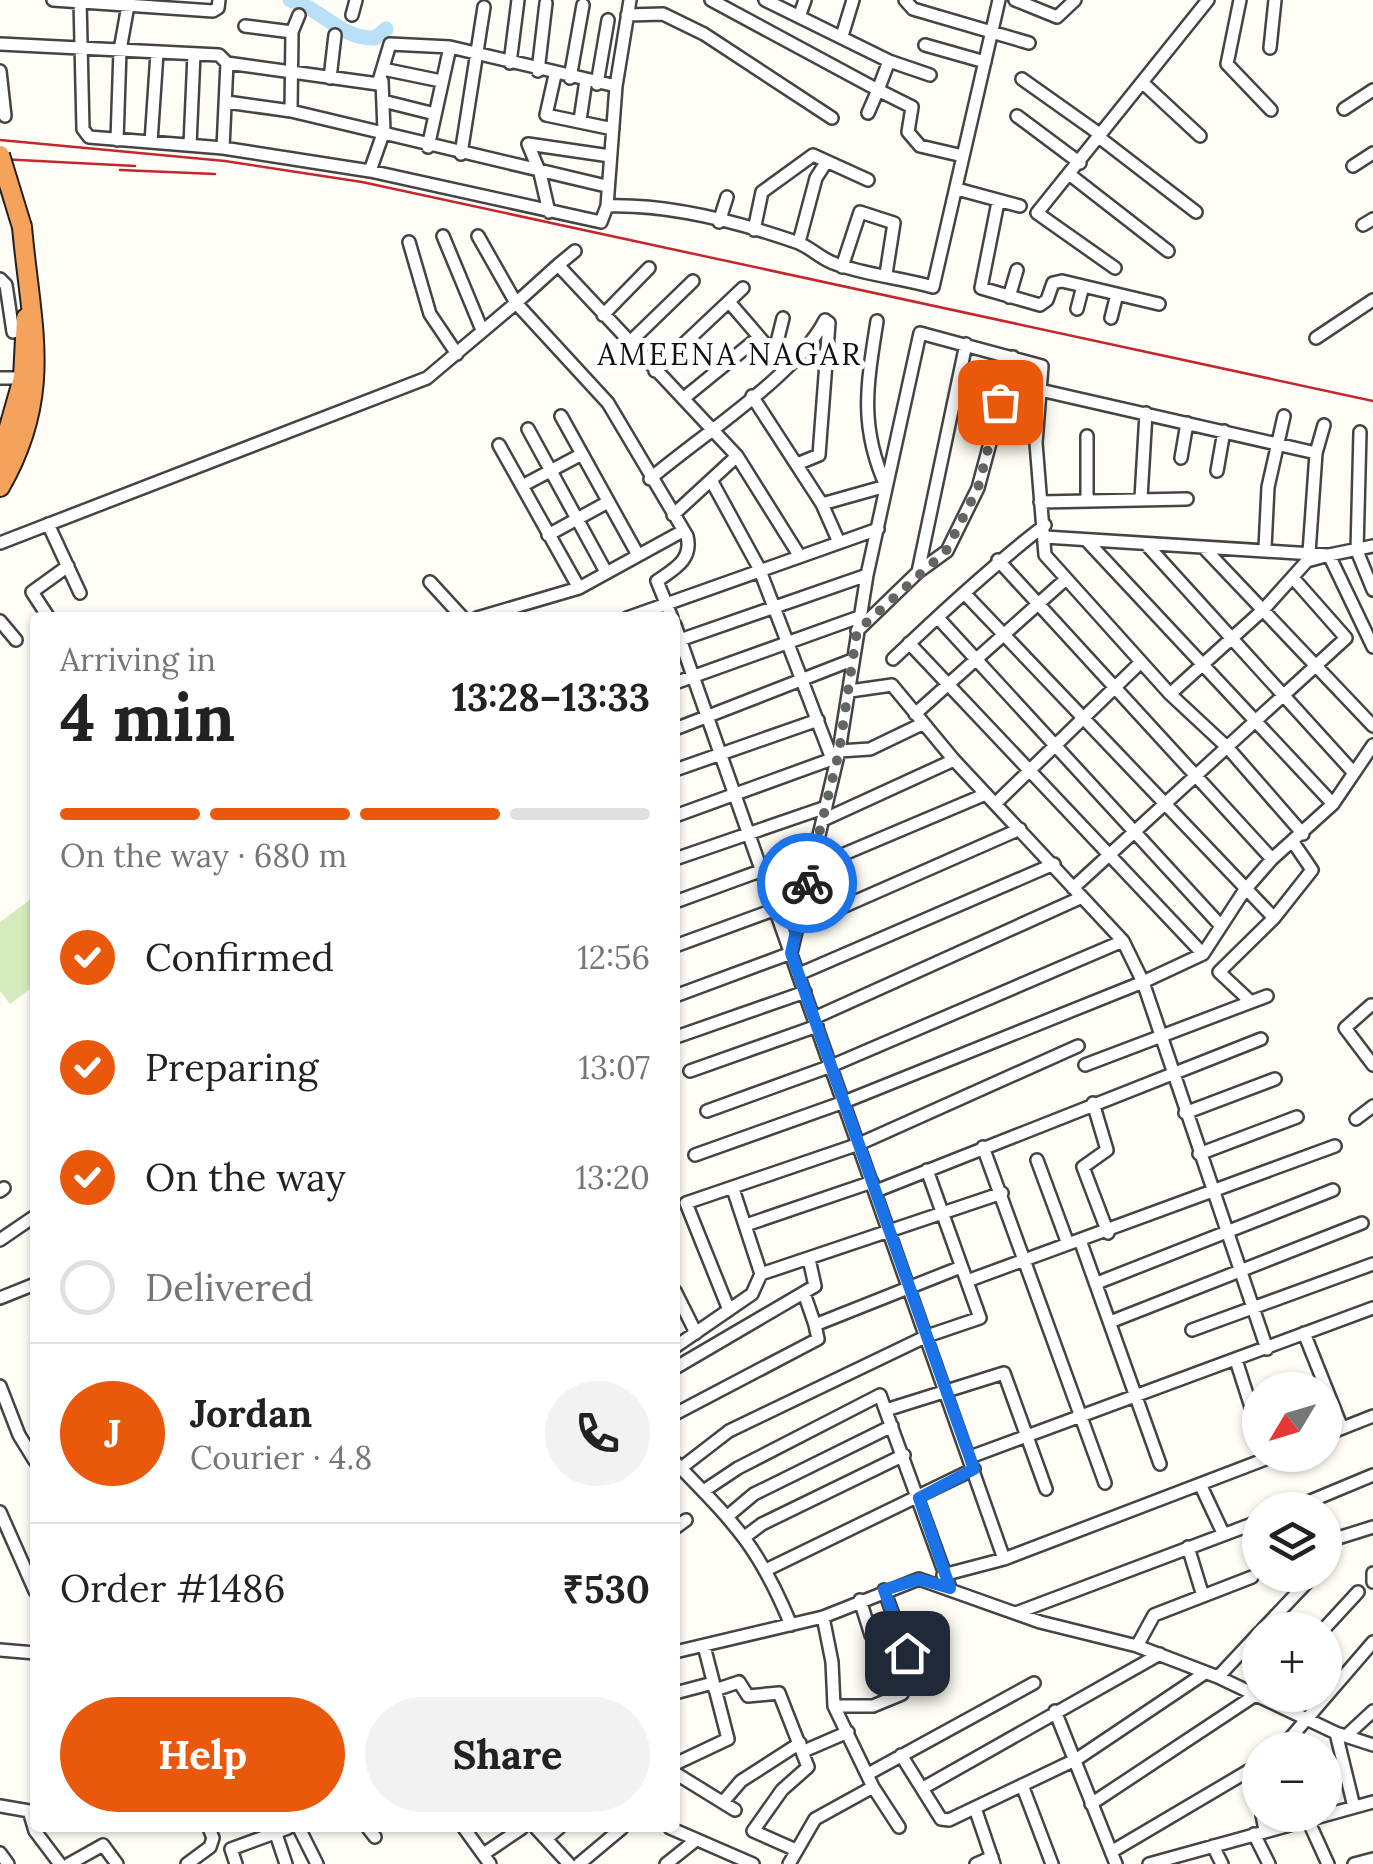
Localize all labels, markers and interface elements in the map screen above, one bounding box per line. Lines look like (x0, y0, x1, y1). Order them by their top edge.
district label: AMEENA NAGAR (596, 335, 863, 373)
pin (958, 360, 1043, 445)
icon: bag (973, 375, 1028, 430)
text: Arriving in (60, 639, 216, 680)
text: 13:28–13:33 (452, 673, 650, 721)
text: 4 min (60, 676, 235, 759)
courier (757, 833, 857, 933)
text: On the way · 680 m (60, 835, 347, 876)
icon: bike (780, 856, 835, 911)
icon: check (60, 930, 115, 985)
text: Confirmed (145, 933, 334, 981)
text: 12:56 (577, 937, 650, 978)
icon: check (60, 1040, 115, 1095)
text: Preparing (145, 1043, 318, 1091)
text: 13:07 (579, 1047, 650, 1088)
icon: check (60, 1150, 115, 1205)
text: On the way (145, 1153, 346, 1201)
text: 13:20 (575, 1157, 650, 1198)
text: Delivered (145, 1263, 314, 1311)
north arrow (1242, 1372, 1342, 1472)
map controls (1242, 1372, 1342, 1832)
button: phone (545, 1381, 650, 1486)
text: Jordan (190, 1389, 312, 1437)
text: J (104, 1409, 121, 1457)
text: Courier · 4.8 (190, 1437, 372, 1478)
button: layers (1242, 1492, 1342, 1592)
text: Order #1486 (60, 1564, 285, 1612)
text: ₹530 (562, 1565, 650, 1613)
pin (865, 1611, 950, 1696)
button: + (1242, 1612, 1342, 1712)
icon: home (880, 1626, 935, 1681)
button: Help (60, 1697, 345, 1812)
button: Share (365, 1697, 650, 1812)
button: − (1242, 1732, 1342, 1832)

